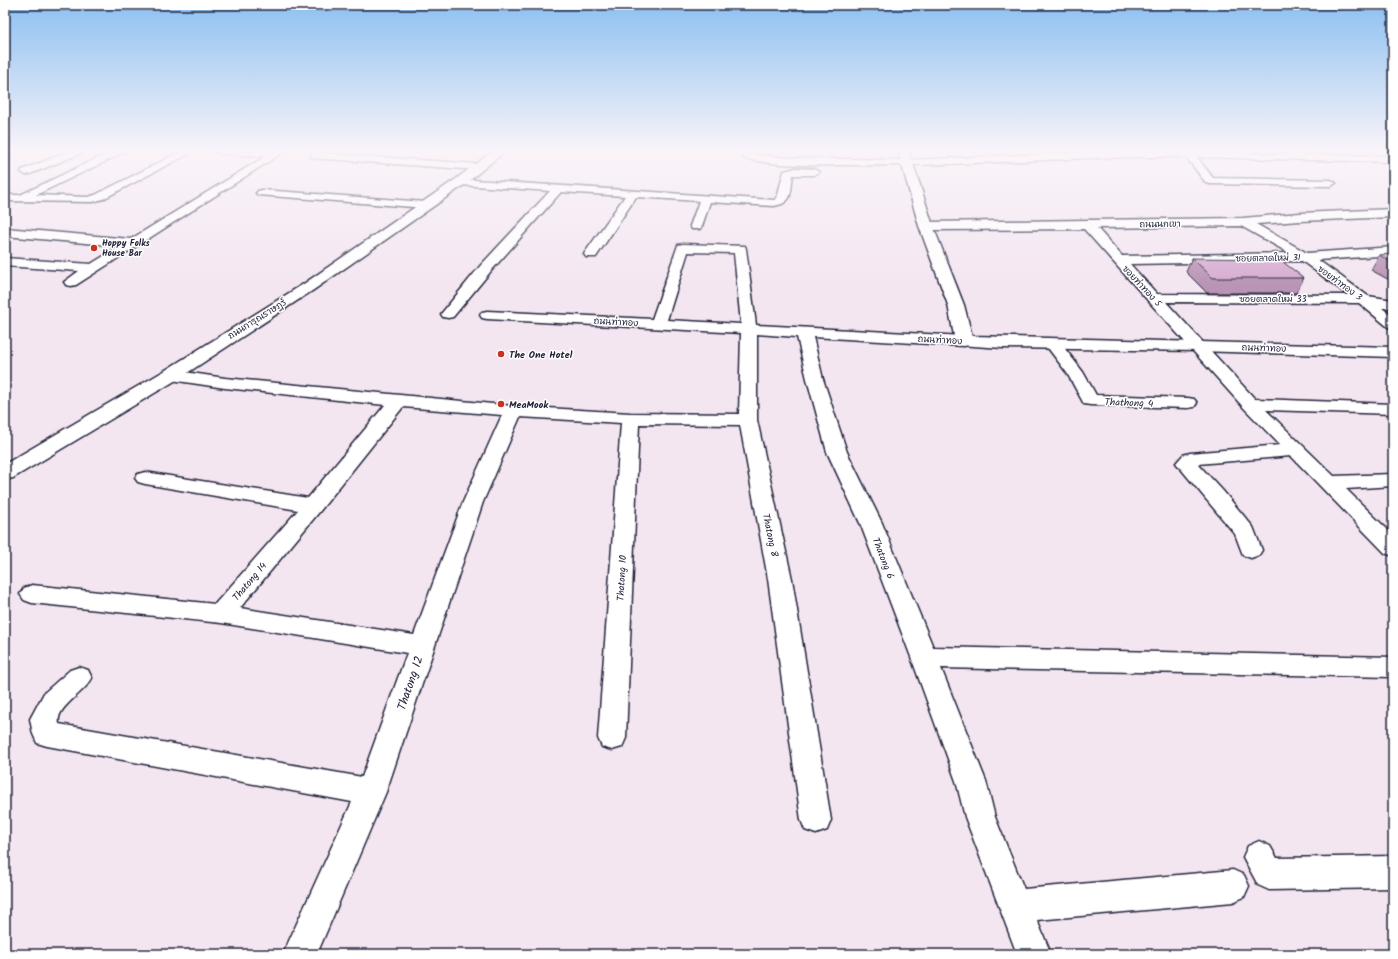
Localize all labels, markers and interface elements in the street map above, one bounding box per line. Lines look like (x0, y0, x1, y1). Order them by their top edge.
street label: ถนนนกเขา (1139, 217, 1181, 232)
place label: Hoppy Folks House Bar (102, 236, 151, 261)
marker: Hoppy Folks House Bar (89, 243, 99, 253)
street label: ซอยตลาดใหม่ 31 (1235, 250, 1301, 267)
street label: ซอยท่าทอง 5 (1118, 262, 1166, 311)
street label: ซอยท่าทอง 3 (1314, 262, 1365, 305)
street label: ซอยตลาดใหม่ 33 (1239, 292, 1307, 307)
street label: ถนนการุณราษฏร์ (225, 295, 290, 343)
street label: ถนนท่าทอง (593, 314, 639, 331)
street label: ถนนท่าทอง (917, 332, 963, 349)
street label: ถนนท่าทอง (1241, 340, 1287, 357)
place label: The One Hotel (509, 347, 573, 363)
marker: The One Hotel (496, 349, 506, 359)
street label: Thathong 4 (1104, 394, 1154, 412)
place label: MeaMook (509, 397, 549, 413)
marker: MeaMook (496, 399, 506, 409)
street label: Thatong 8 (758, 512, 783, 559)
street label: Thatong 6 (868, 535, 899, 582)
street label: Thatong 10 (613, 555, 631, 601)
street label: Thatong 14 (229, 558, 271, 605)
street label: Thatong 12 (392, 653, 429, 713)

